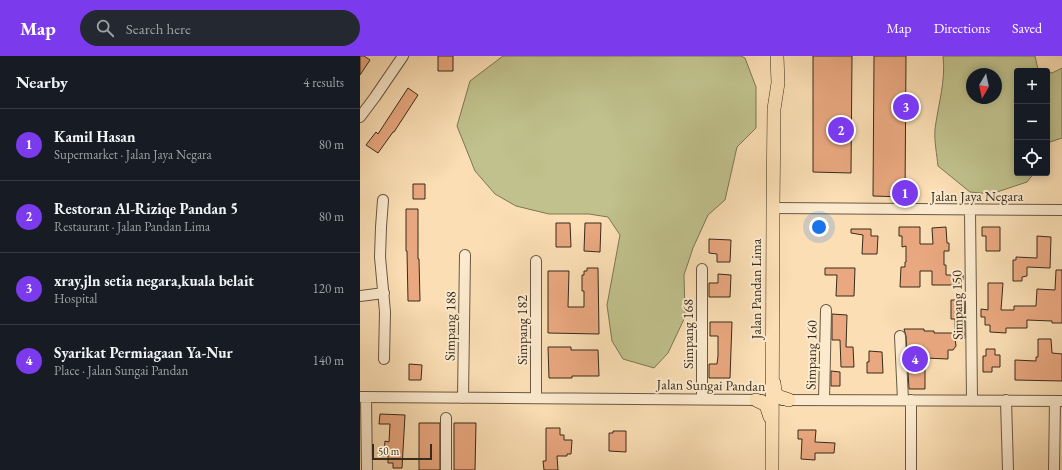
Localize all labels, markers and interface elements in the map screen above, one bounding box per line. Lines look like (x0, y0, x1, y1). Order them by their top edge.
search box (80, 10, 360, 46)
text: Map (20, 16, 56, 41)
icon: search (94, 17, 116, 39)
text: Search here (126, 19, 191, 38)
text: Map (886, 19, 912, 37)
text: Directions (934, 19, 990, 37)
text: Saved (1012, 19, 1042, 37)
north arrow (966, 68, 1002, 104)
map controls (1014, 68, 1050, 176)
button: + (1014, 68, 1050, 104)
text: Nearby (16, 71, 68, 93)
text: 4 results (303, 74, 344, 91)
pin: 3 (893, 92, 919, 122)
button: − (1014, 104, 1050, 140)
pin: 2 (828, 115, 854, 145)
text: Kamil Hasan (54, 127, 135, 146)
text: 1 (26, 136, 32, 153)
text: 80 m (319, 136, 344, 153)
button: locate (1014, 140, 1050, 176)
text: Supermarket · Jalan Jaya Negara (54, 146, 212, 163)
pin: 1 (892, 178, 918, 208)
street label: Jalan Jaya Negara (930, 187, 1024, 205)
text: Restoran Al-Riziqe Pandan 5 (54, 199, 238, 218)
text: 2 (26, 208, 32, 225)
text: 80 m (319, 208, 344, 225)
your location (809, 217, 829, 237)
text: Restaurant · Jalan Pandan Lima (54, 218, 210, 235)
street label: Jalan Pandan Lima (747, 238, 765, 340)
street label: Simpang 150 (947, 270, 967, 340)
text: xray,jln setia negara,kuala belait (54, 271, 254, 290)
text: 3 (26, 280, 32, 297)
text: 120 m (313, 280, 344, 297)
text: Hospital (54, 290, 98, 307)
street label: Simpang 188 (440, 291, 460, 361)
street label: Simpang 182 (513, 295, 531, 365)
street label: Simpang 168 (679, 299, 697, 369)
street label: Simpang 160 (801, 320, 821, 390)
text: Syarikat Permiagaan Ya-Nur (54, 343, 233, 362)
pin: 4 (902, 344, 928, 374)
text: 4 (26, 352, 32, 369)
text: 140 m (313, 352, 344, 369)
text: Place · Jalan Sungai Pandan (54, 362, 188, 379)
street label: Jalan Sungai Pandan (655, 375, 766, 395)
scale bar (372, 442, 432, 461)
text: 50 m (378, 444, 399, 458)

